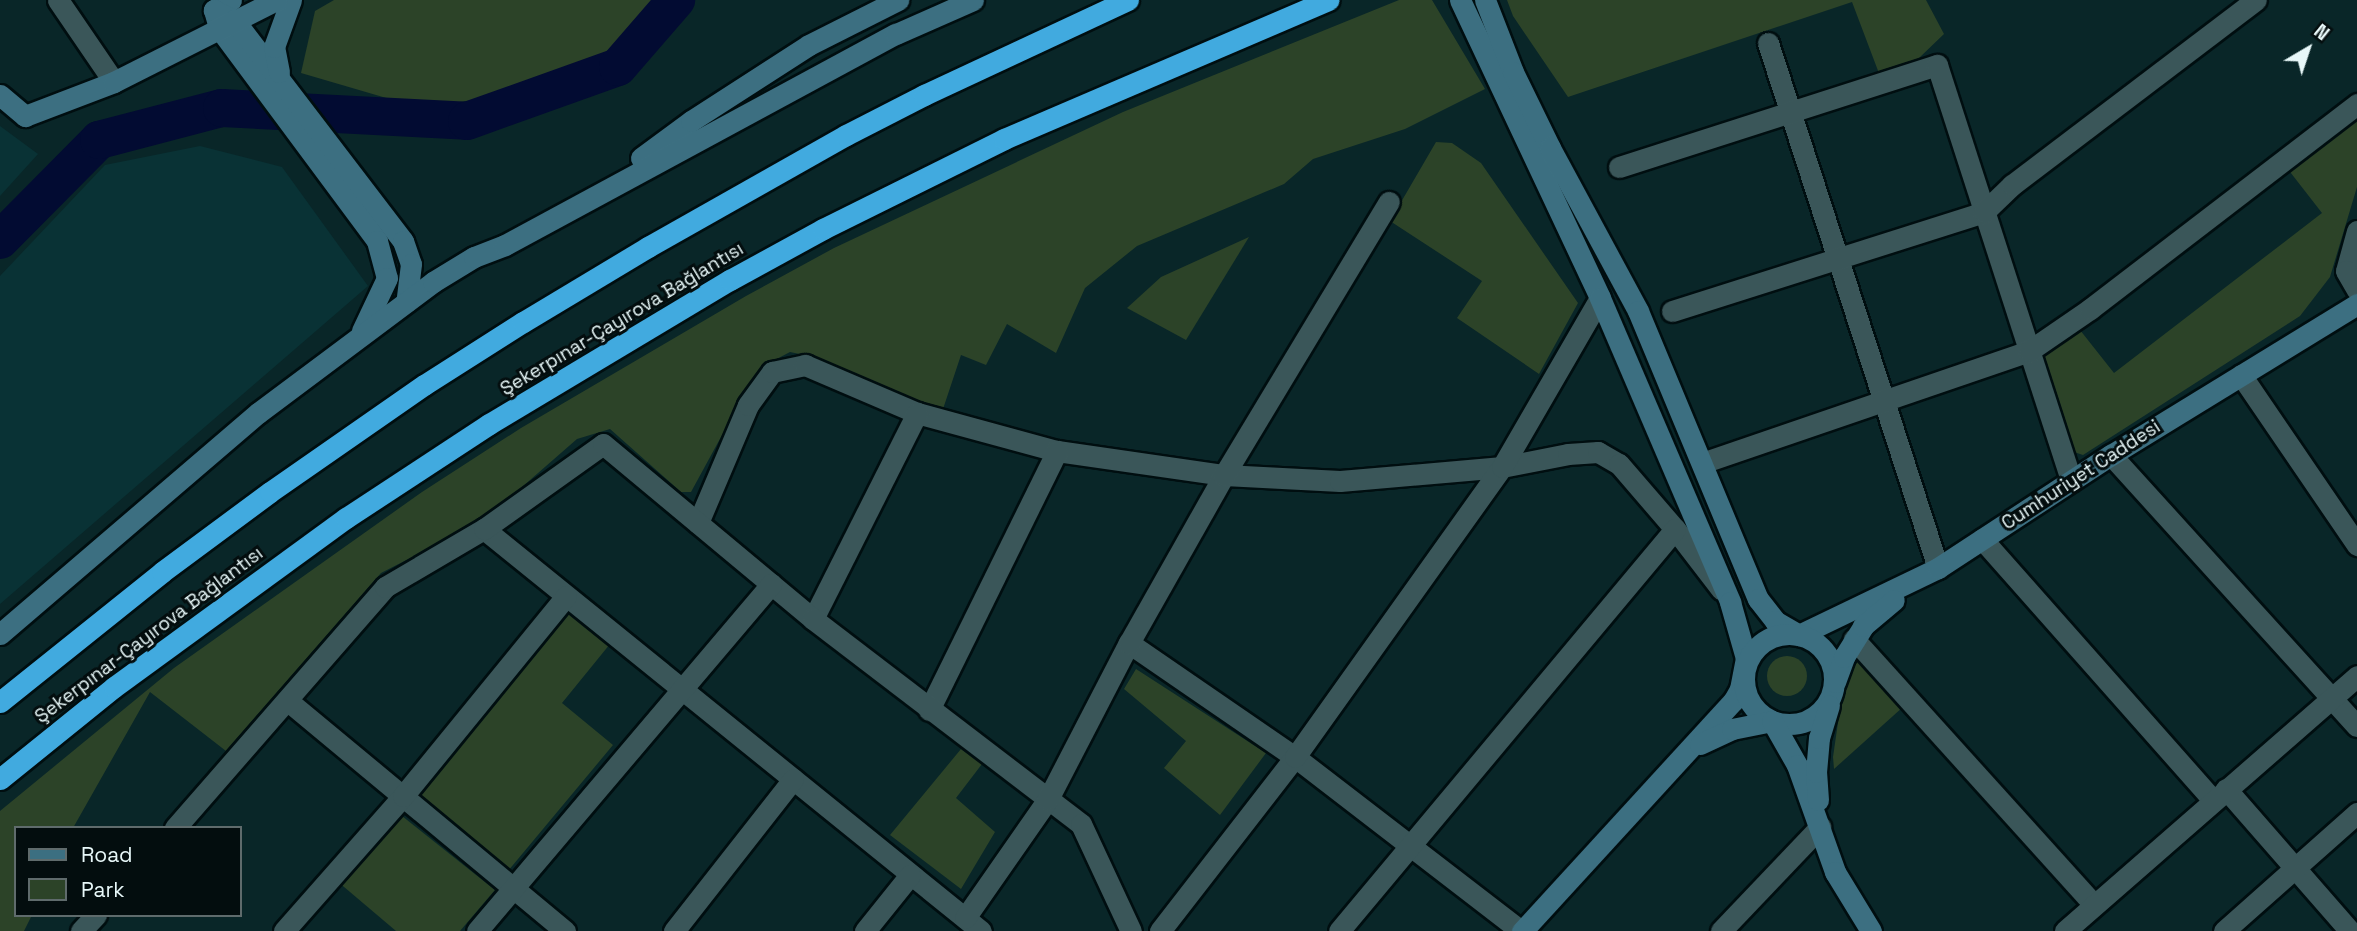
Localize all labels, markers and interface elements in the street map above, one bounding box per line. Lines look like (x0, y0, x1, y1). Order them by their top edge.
north arrow (2273, 14, 2343, 84)
text: N (2309, 19, 2334, 46)
street label: Şekerpınar-Çayırova Bağlantısı (496, 237, 748, 401)
street label: Cumhuriyet Caddesi (1997, 415, 2165, 535)
street label: Şekerpınar-Çayırova Bağlantısı (31, 542, 267, 728)
legend (14, 826, 242, 917)
text: Road (81, 841, 133, 868)
text: Park (81, 876, 125, 903)

